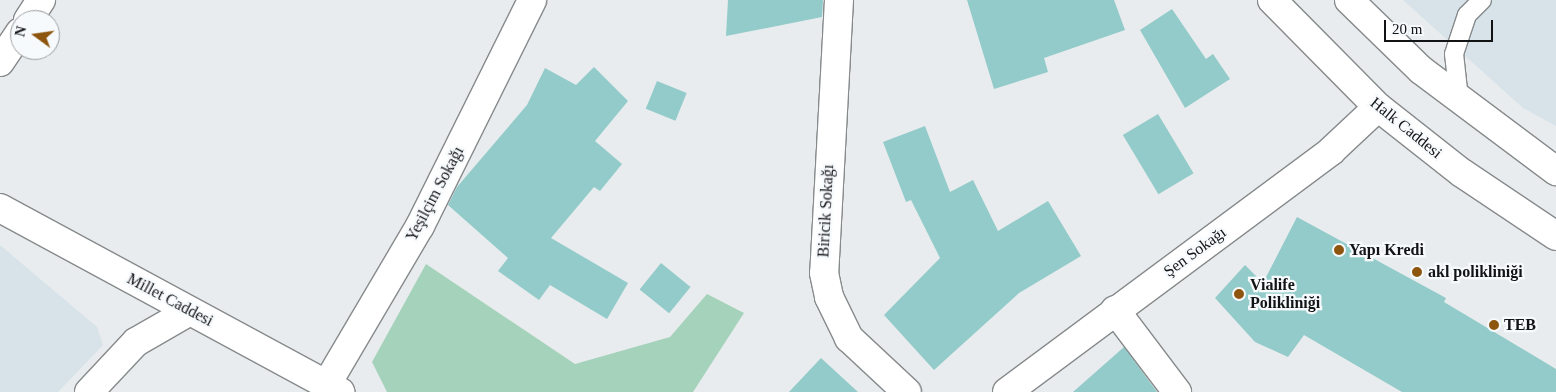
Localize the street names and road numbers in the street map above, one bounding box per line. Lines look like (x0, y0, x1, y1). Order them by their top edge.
street label: Halk Caddesi (1366, 93, 1446, 163)
street label: Yeşilçim Sokağı (402, 143, 468, 245)
street label: Biricik Sokağı (814, 164, 838, 258)
street label: Şen Sokağı (1160, 223, 1230, 281)
street label: Millet Caddesi (124, 269, 216, 331)

